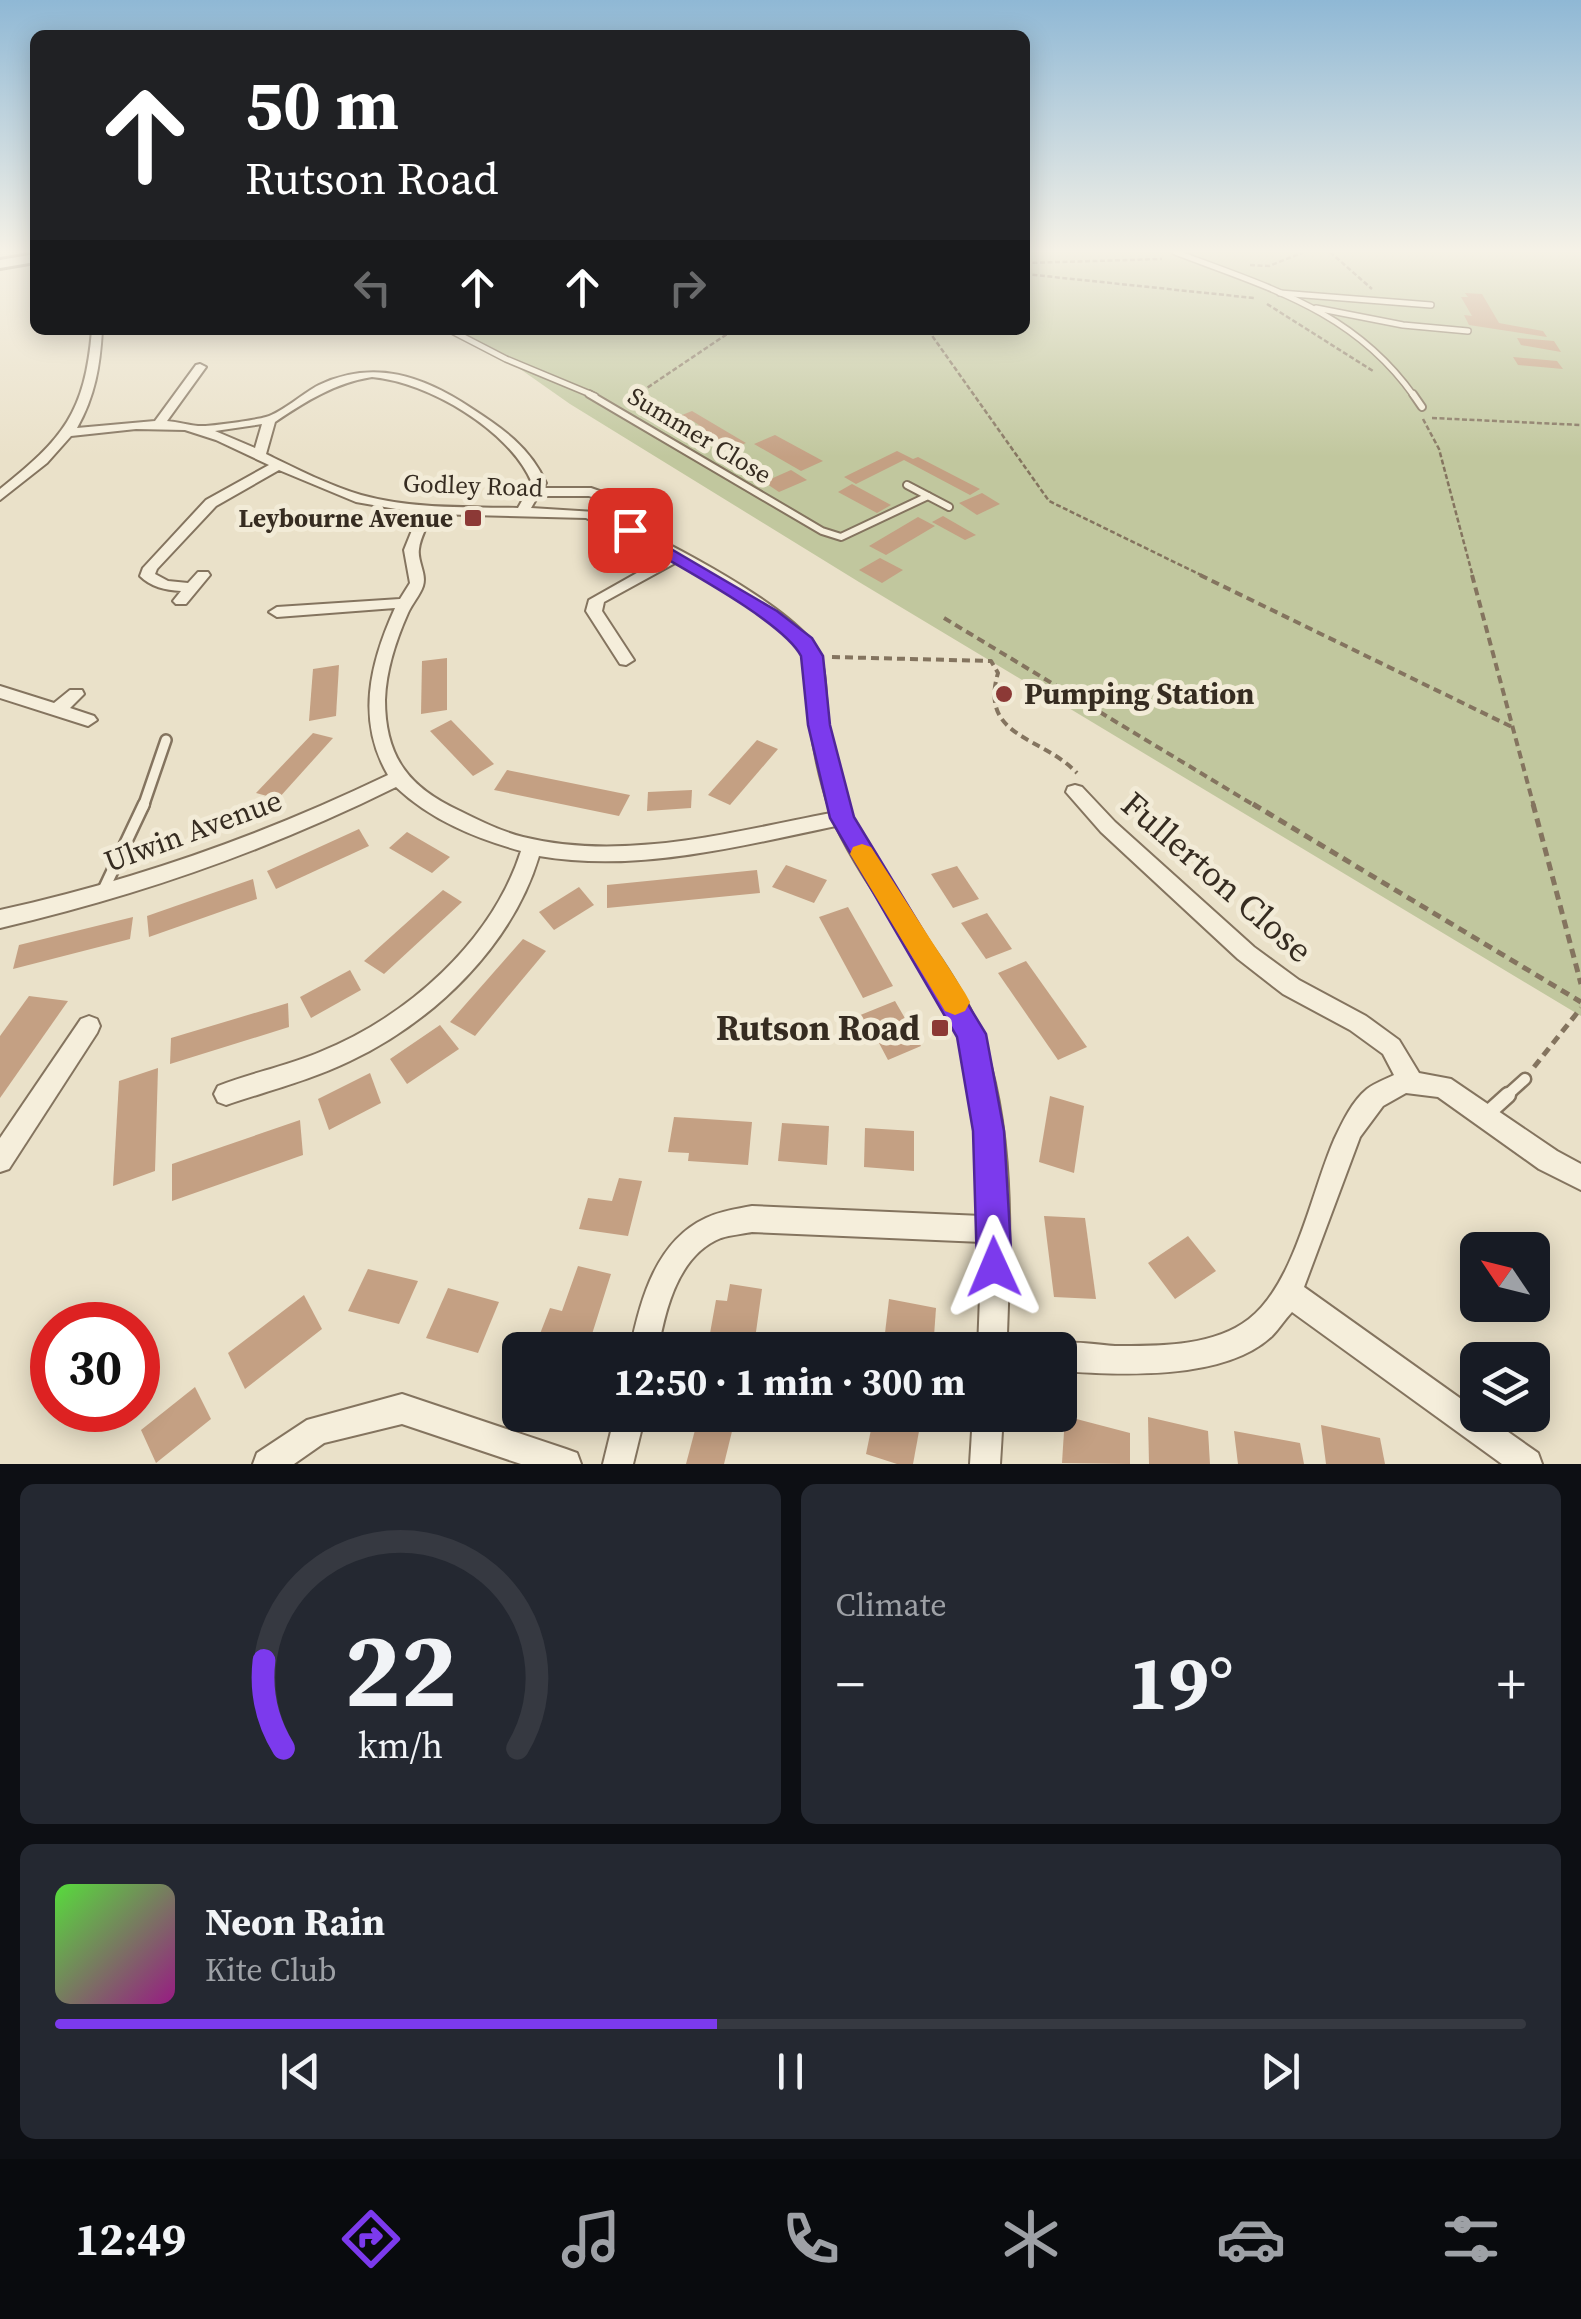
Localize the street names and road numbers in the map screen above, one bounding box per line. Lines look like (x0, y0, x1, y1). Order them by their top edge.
street label: Summer Close (622, 379, 778, 491)
street label: Godley Road (402, 466, 544, 504)
street label: Ulwin Avenue (98, 779, 287, 882)
street label: Fullerton Close (1111, 781, 1323, 973)

